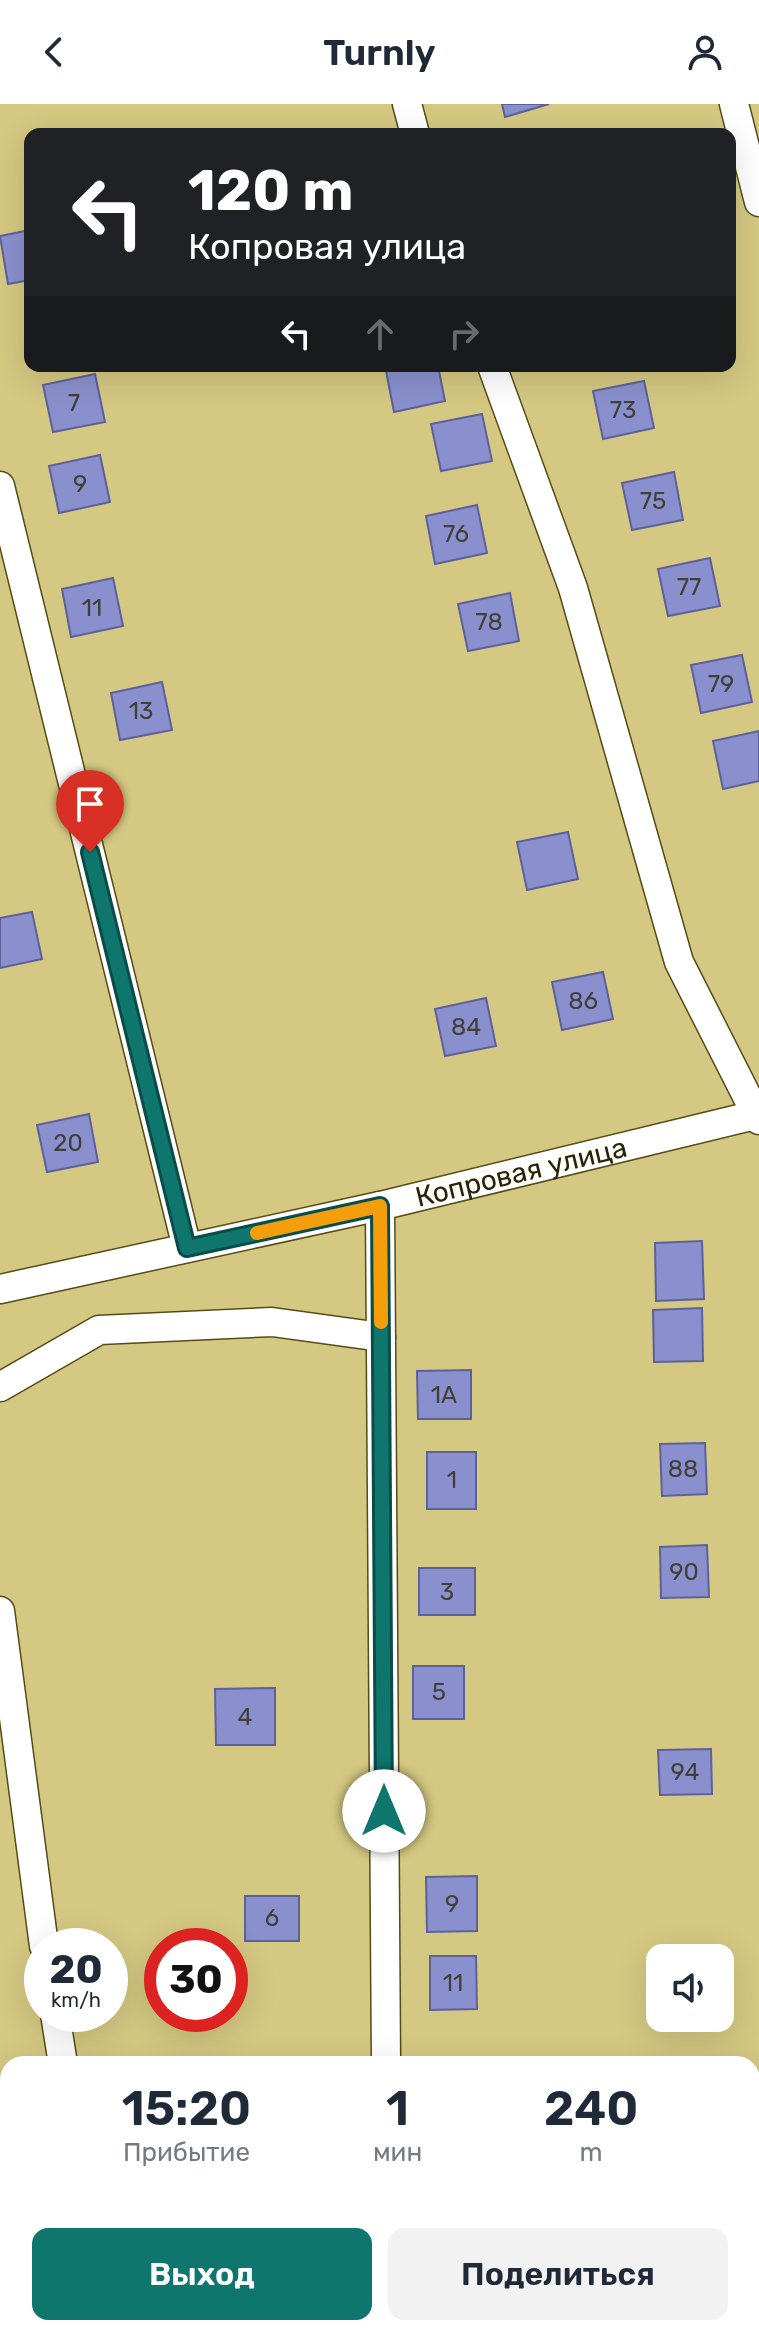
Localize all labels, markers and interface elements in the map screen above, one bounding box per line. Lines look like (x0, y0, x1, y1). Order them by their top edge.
icon: back (32, 30, 76, 74)
icon: person (683, 30, 727, 74)
text: Turnly (323, 31, 436, 74)
text: 120 m (188, 158, 354, 224)
icon: left (56, 160, 160, 264)
text: Копровая улица (188, 225, 466, 268)
icon: left (274, 312, 318, 356)
icon: ahead (358, 312, 402, 356)
icon: right (442, 312, 486, 356)
house number: 7 (68, 389, 80, 417)
house number: 73 (610, 396, 636, 424)
house number: 9 (73, 470, 87, 498)
house number: 75 (640, 487, 666, 515)
house number: 76 (443, 520, 469, 548)
house number: 77 (677, 573, 701, 601)
house number: 11 (82, 594, 102, 622)
house number: 78 (475, 608, 503, 636)
house number: 79 (708, 670, 734, 698)
house number: 13 (129, 697, 153, 725)
pin (56, 770, 124, 852)
icon: arrive (68, 782, 112, 826)
house number: 86 (568, 987, 598, 1015)
house number: 84 (451, 1013, 481, 1041)
house number: 20 (53, 1129, 83, 1157)
street label: Копровая улица (412, 1131, 630, 1214)
house number: 1А (431, 1381, 457, 1409)
house number: 88 (668, 1455, 698, 1483)
house number: 1 (447, 1466, 457, 1494)
house number: 90 (669, 1558, 699, 1586)
house number: 3 (440, 1578, 454, 1606)
house number: 5 (432, 1678, 446, 1706)
house number: 4 (238, 1703, 253, 1731)
house number: 94 (671, 1758, 699, 1786)
position arrow (342, 1769, 426, 1853)
house number: 9 (445, 1890, 459, 1918)
house number: 6 (265, 1904, 279, 1932)
speed limit sign: 30 (144, 1928, 248, 2032)
map controls (646, 1944, 734, 2032)
button: sound (646, 1944, 734, 2032)
text: 20 (49, 1946, 103, 1993)
house number: 11 (443, 1969, 463, 1997)
text: km/h (51, 1988, 101, 2012)
text: 15:20 (122, 2080, 251, 2137)
text: 1 (386, 2080, 409, 2137)
text: 240 (544, 2080, 638, 2137)
text: Прибытие (123, 2137, 250, 2168)
text: мин (373, 2137, 422, 2168)
text: m (580, 2137, 603, 2168)
button: Выход (32, 2228, 372, 2320)
button: Поделиться (388, 2228, 728, 2320)

